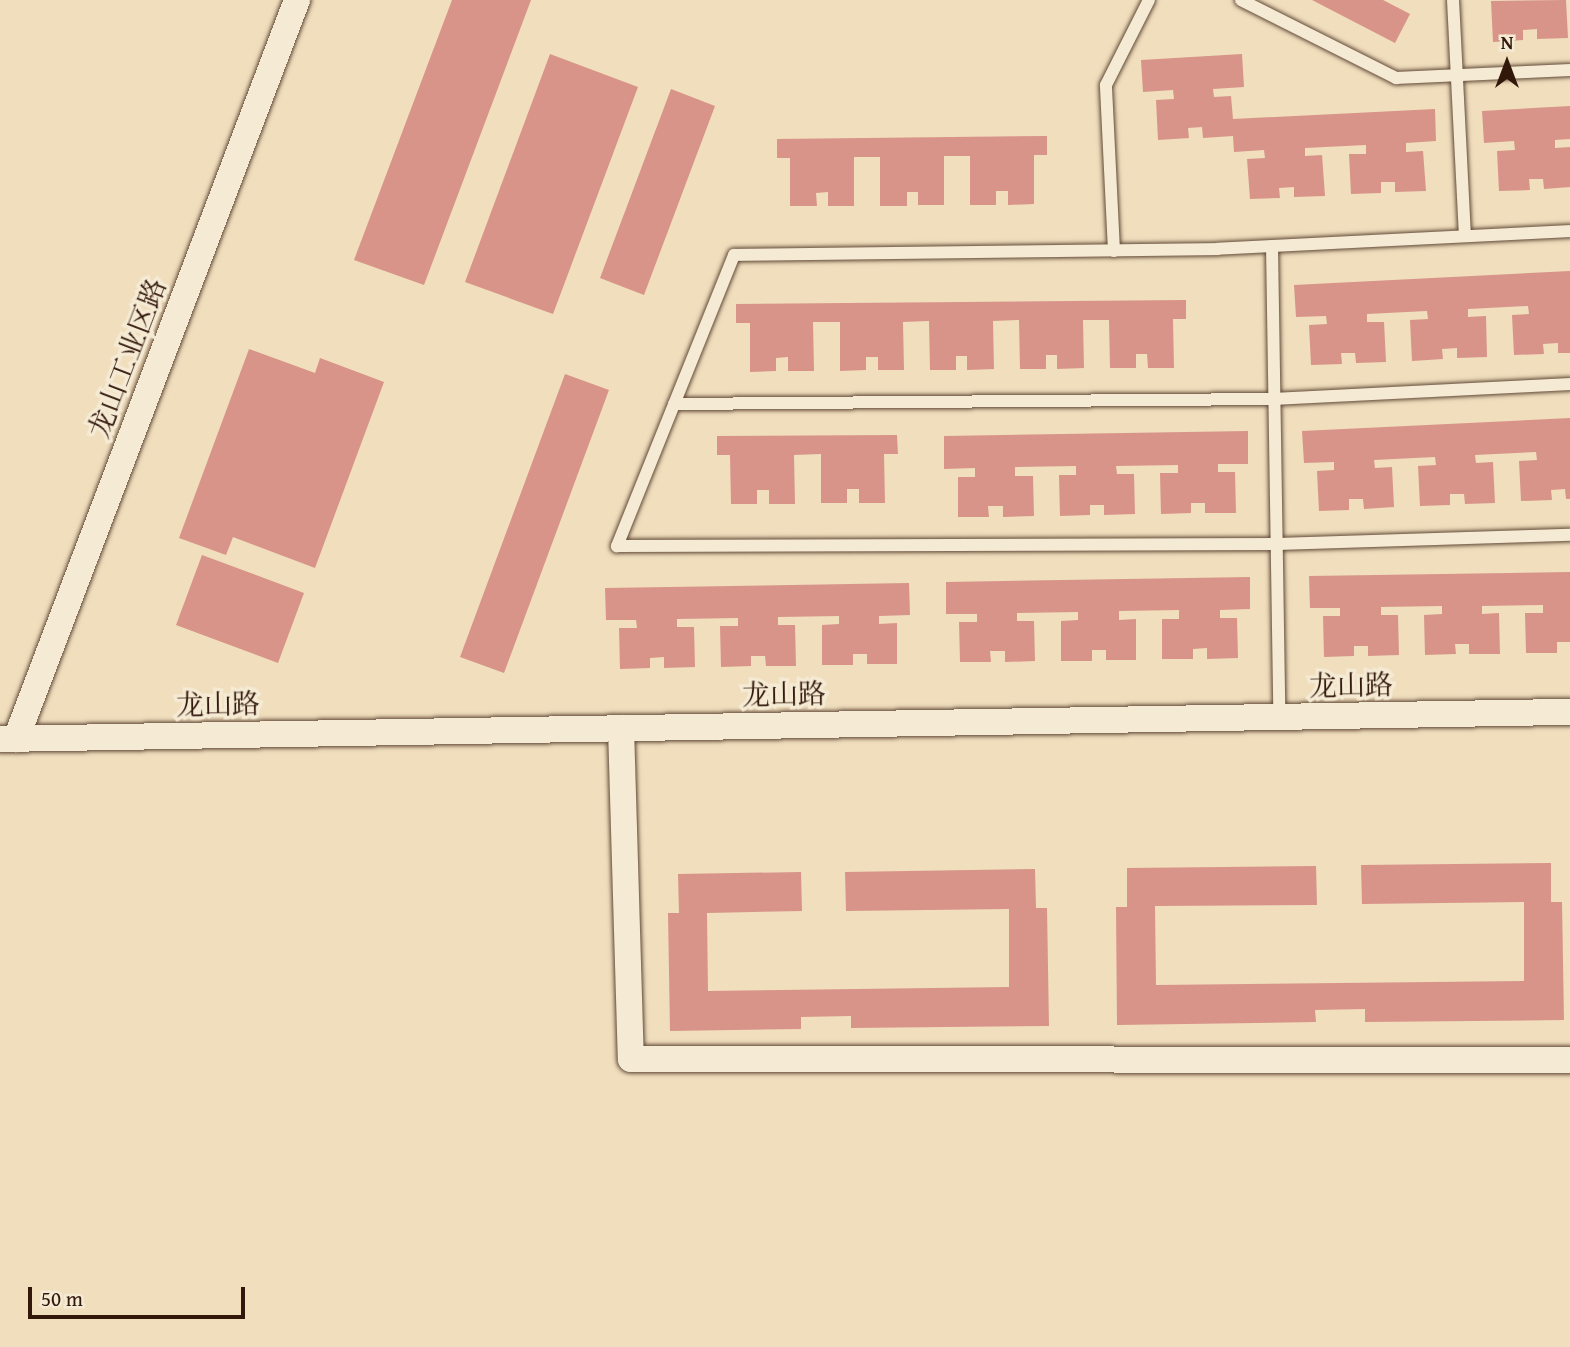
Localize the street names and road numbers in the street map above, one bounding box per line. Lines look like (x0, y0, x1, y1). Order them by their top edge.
street label: 龙山工业区路 (81, 274, 173, 442)
street label: 龙山路 (1309, 667, 1393, 703)
street label: 龙山路 (742, 676, 826, 712)
street label: 龙山路 (176, 686, 260, 722)

